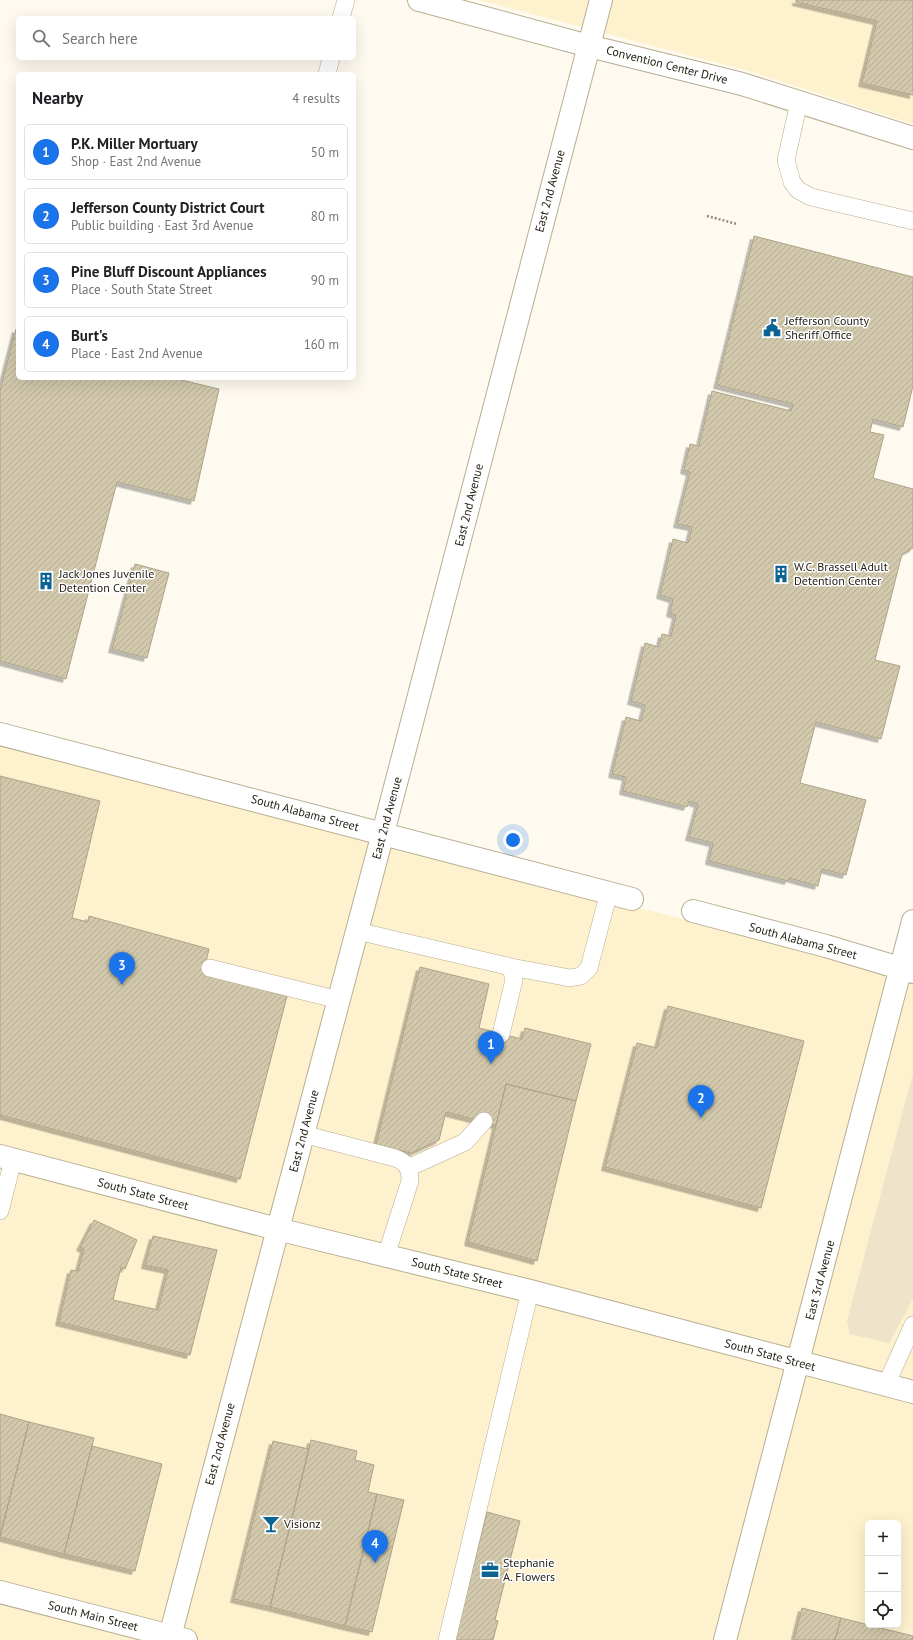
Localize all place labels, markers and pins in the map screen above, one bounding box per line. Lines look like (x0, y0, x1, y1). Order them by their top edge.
place label: Jefferson County Sheriff Office (784, 313, 870, 342)
public building icon: Jefferson County Sheriff Office (762, 318, 782, 338)
place label: W.C. Brassell Adult Detention Center (794, 559, 888, 588)
building icon: W.C. Brassell Adult Detention Center (771, 564, 791, 584)
place label: Jack Jones Juvenile Detention Center (58, 566, 154, 595)
building icon: Jack Jones Juvenile Detention Center (36, 571, 56, 591)
pin: 3 (109, 952, 135, 985)
pin: 1 (478, 1031, 504, 1064)
pin: 2 (688, 1085, 714, 1118)
bar icon: Visionz (261, 1514, 281, 1534)
place label: Visionz (283, 1516, 321, 1531)
pin: 4 (362, 1530, 388, 1563)
place label: Stephanie A. Flowers (503, 1555, 555, 1584)
office icon: Stephanie A. Flowers (480, 1560, 500, 1580)

